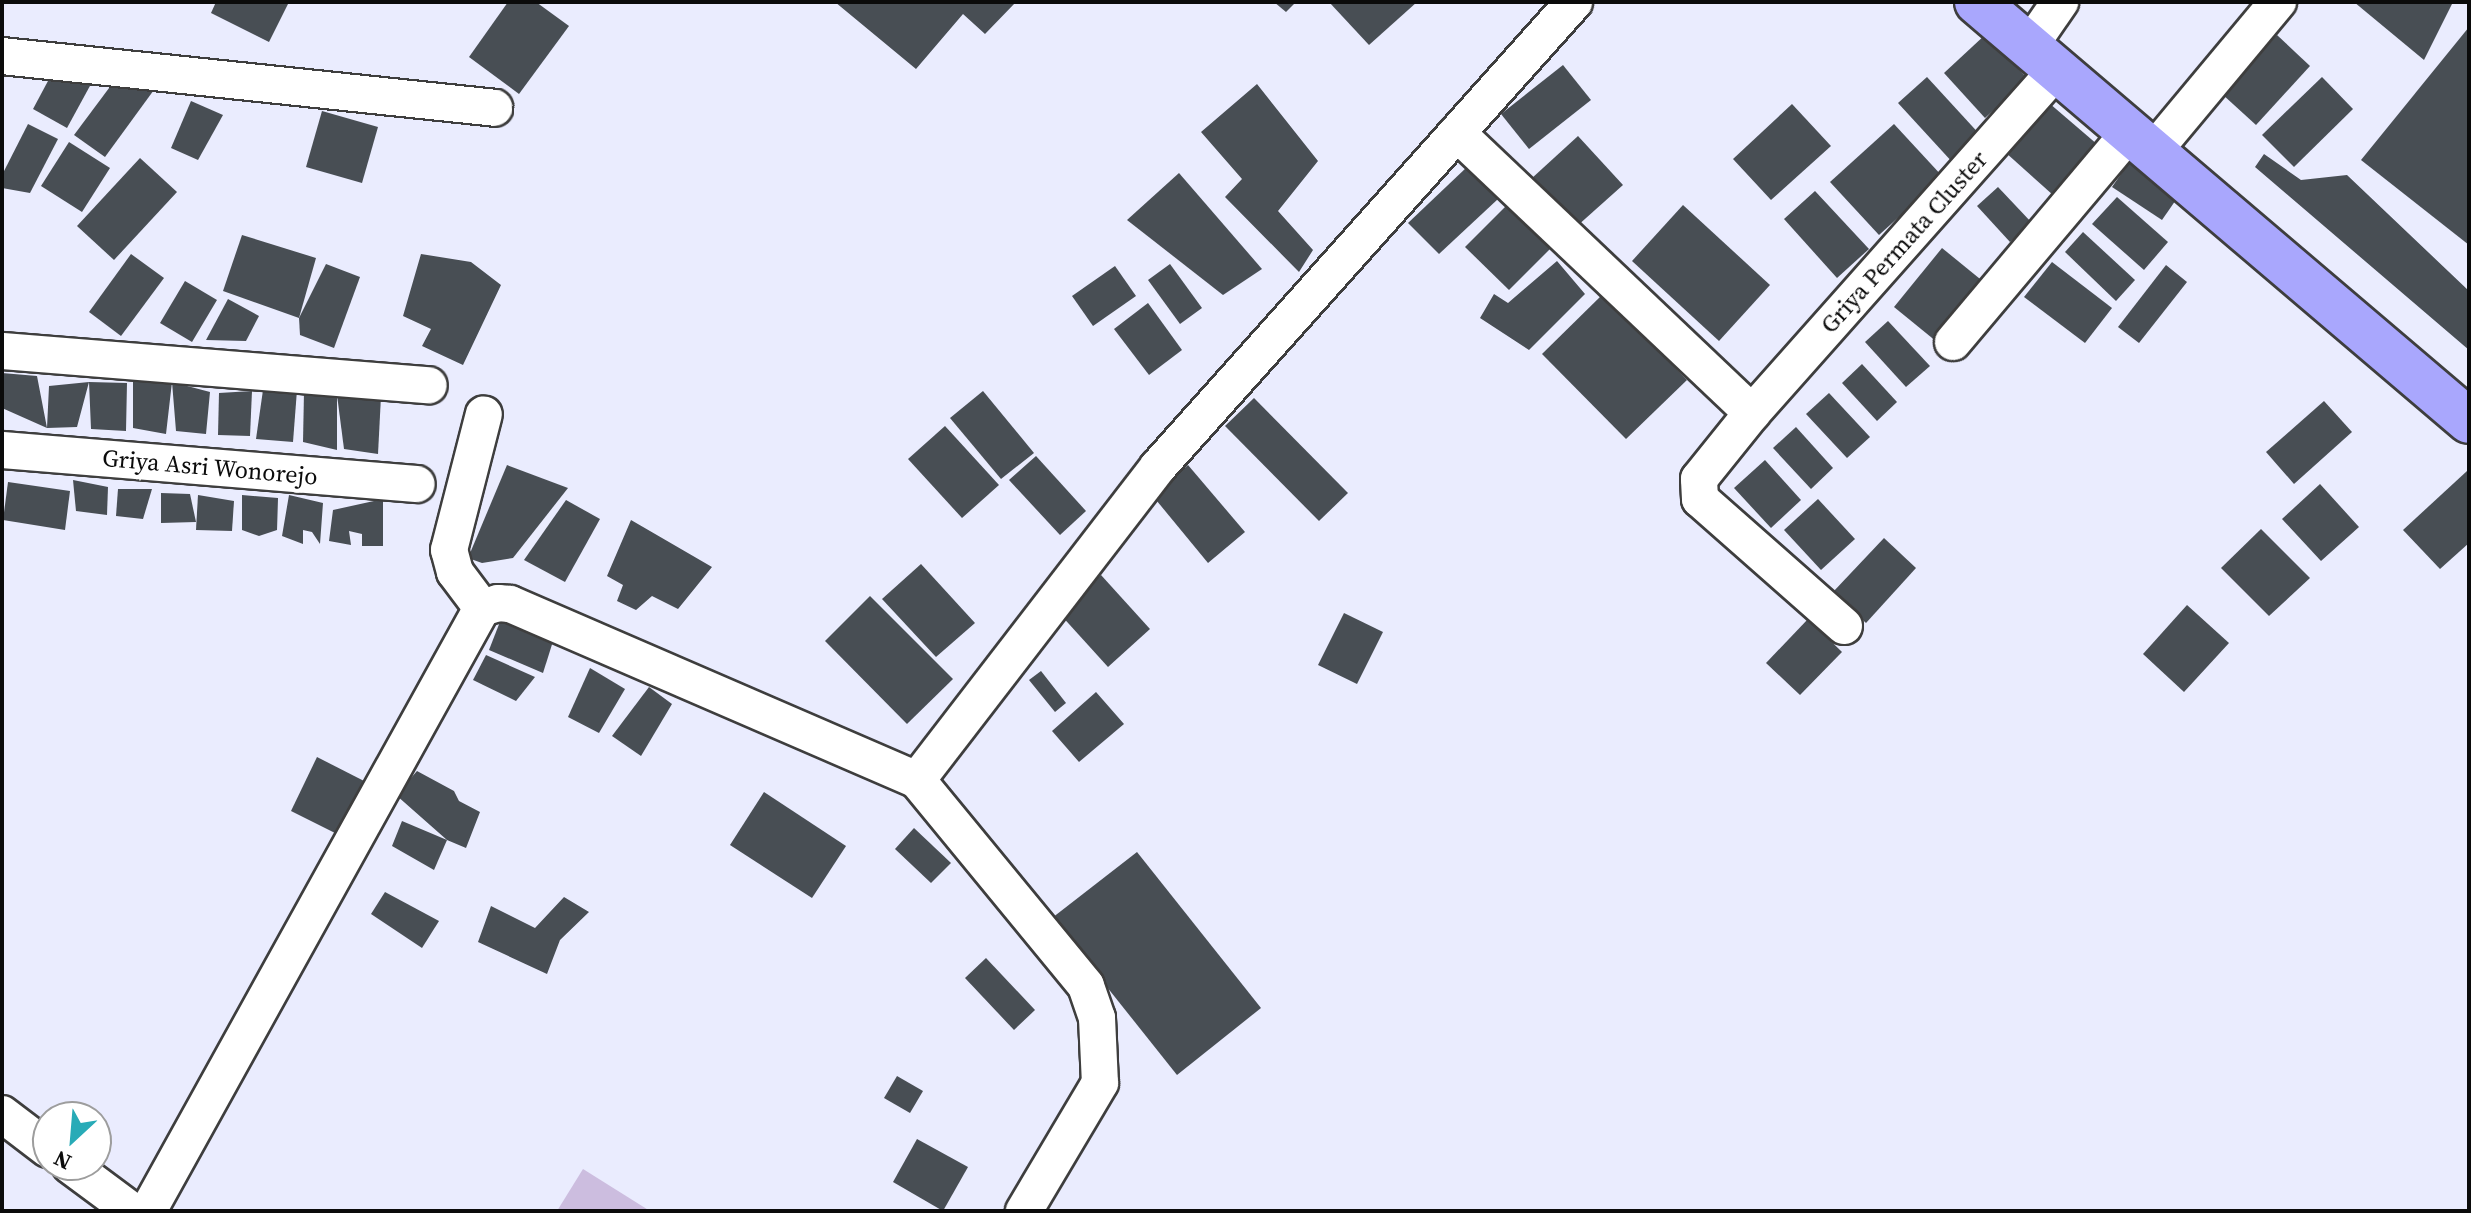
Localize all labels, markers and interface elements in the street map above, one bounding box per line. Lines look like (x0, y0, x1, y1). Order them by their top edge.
street label: Griya Permata Cluster (1815, 145, 1993, 339)
street label: Griya Asri Wonorejo (101, 443, 319, 491)
north arrow (32, 1101, 112, 1181)
text: N (49, 1144, 76, 1178)

